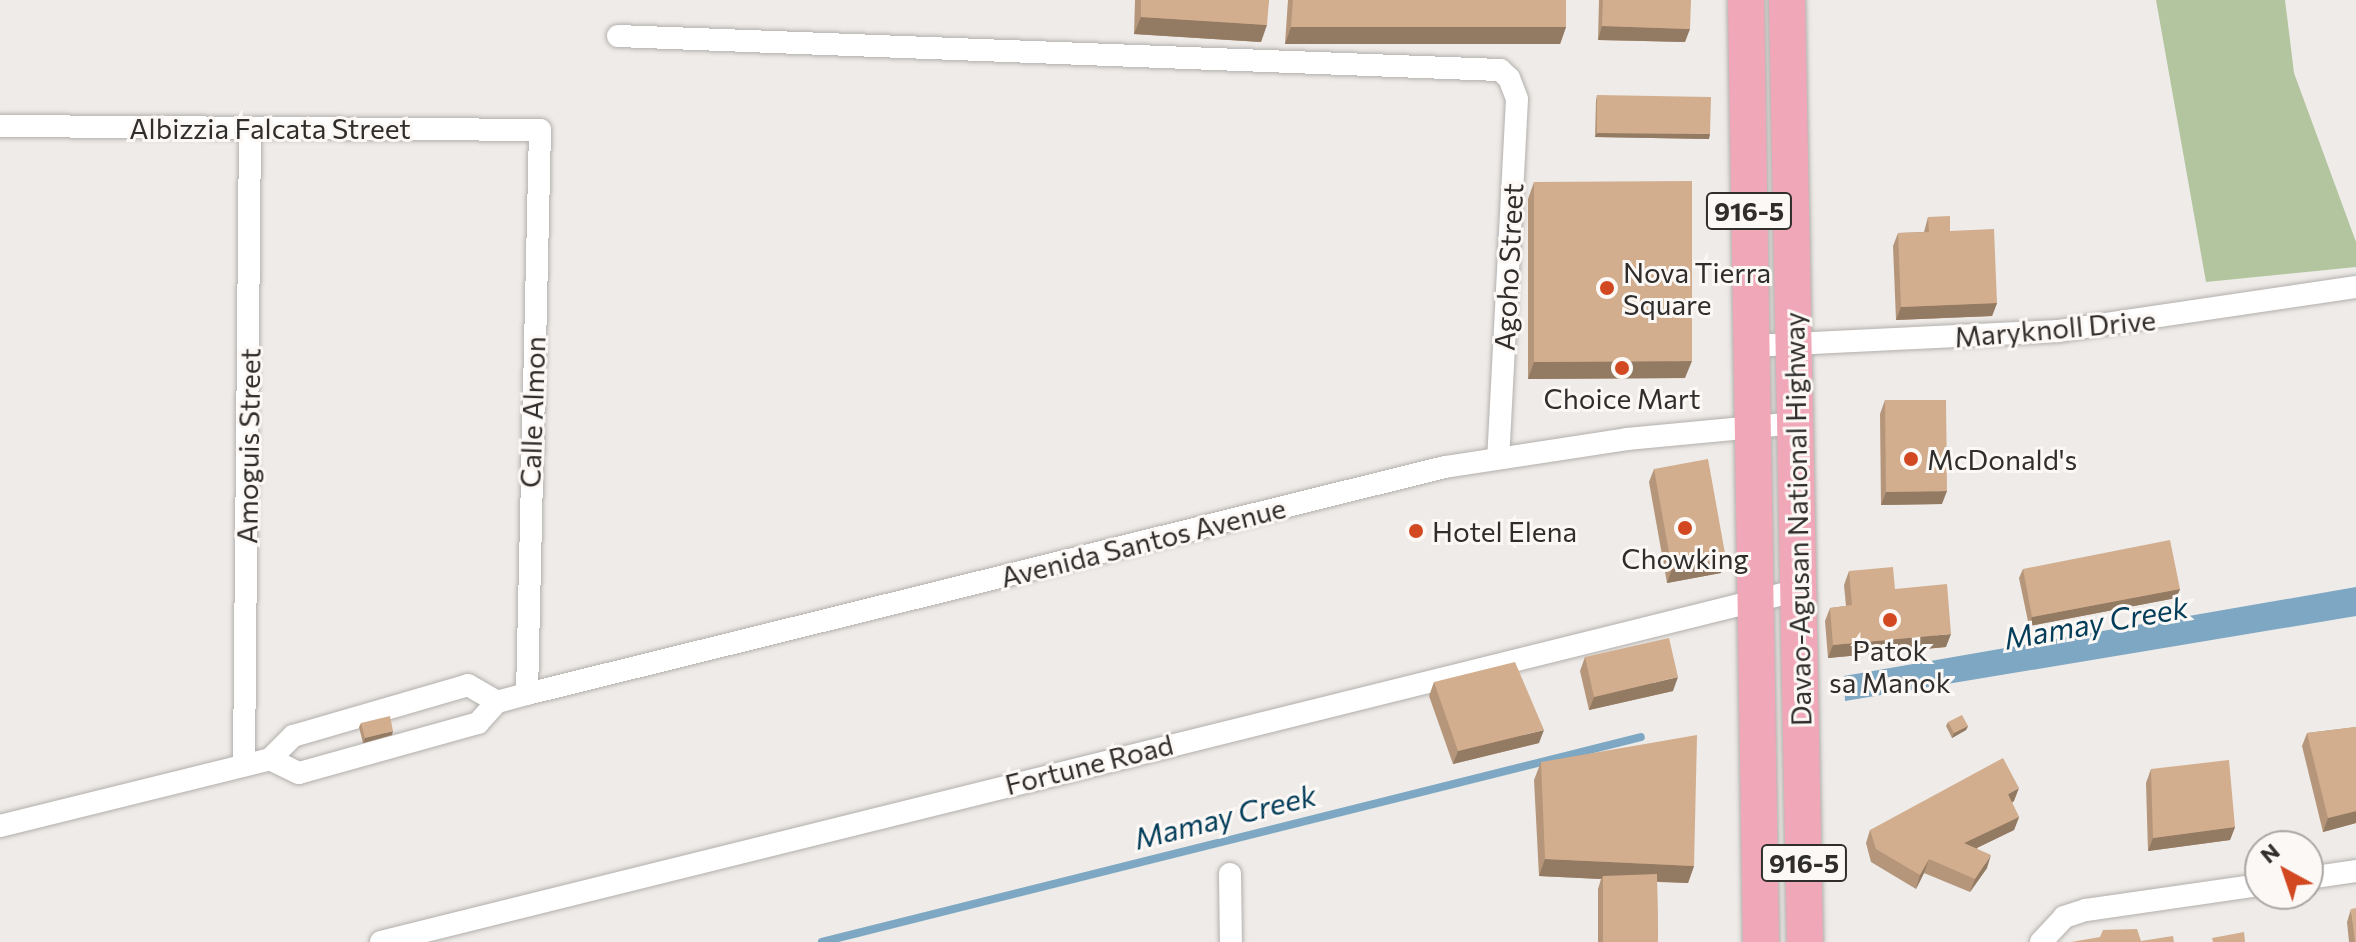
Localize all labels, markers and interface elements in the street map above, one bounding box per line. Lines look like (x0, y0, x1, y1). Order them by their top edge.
street label: Albizzia Falcata Street (129, 111, 411, 145)
street label: Agoho Street (1487, 182, 1529, 352)
road number: 916-5 (1705, 189, 1793, 233)
place label: Nova Tierra Square (1623, 255, 1771, 321)
marker: Nova Tierra Square (1598, 279, 1616, 297)
street label: Maryknoll Drive (1953, 302, 2157, 354)
street label: Davao-Agusan National Highway (1777, 312, 1817, 726)
street label: Calle Almon (513, 336, 551, 488)
street label: Amoguis Street (229, 348, 267, 544)
marker: Choice Mart (1613, 359, 1631, 377)
place label: Choice Mart (1544, 381, 1700, 415)
place label: McDonald's (1927, 442, 2077, 476)
marker: McDonald's (1902, 450, 1920, 468)
street label: Avenida Santos Avenue (997, 490, 1289, 594)
place label: Hotel Elena (1432, 514, 1577, 548)
marker: Chowking (1676, 519, 1694, 537)
marker: Hotel Elena (1407, 522, 1425, 540)
place label: Chowking (1621, 541, 1749, 575)
water label: Mamay Creek (2001, 588, 2191, 656)
marker: Patok sa Manok (1881, 611, 1899, 629)
place label: Patok sa Manok (1829, 633, 1951, 699)
street label: Fortune Road (1001, 727, 1177, 801)
water label: Mamay Creek (1130, 776, 1320, 856)
north arrow (2244, 830, 2324, 910)
text: N (2255, 837, 2285, 868)
road number: 916-5 (1760, 841, 1848, 885)

